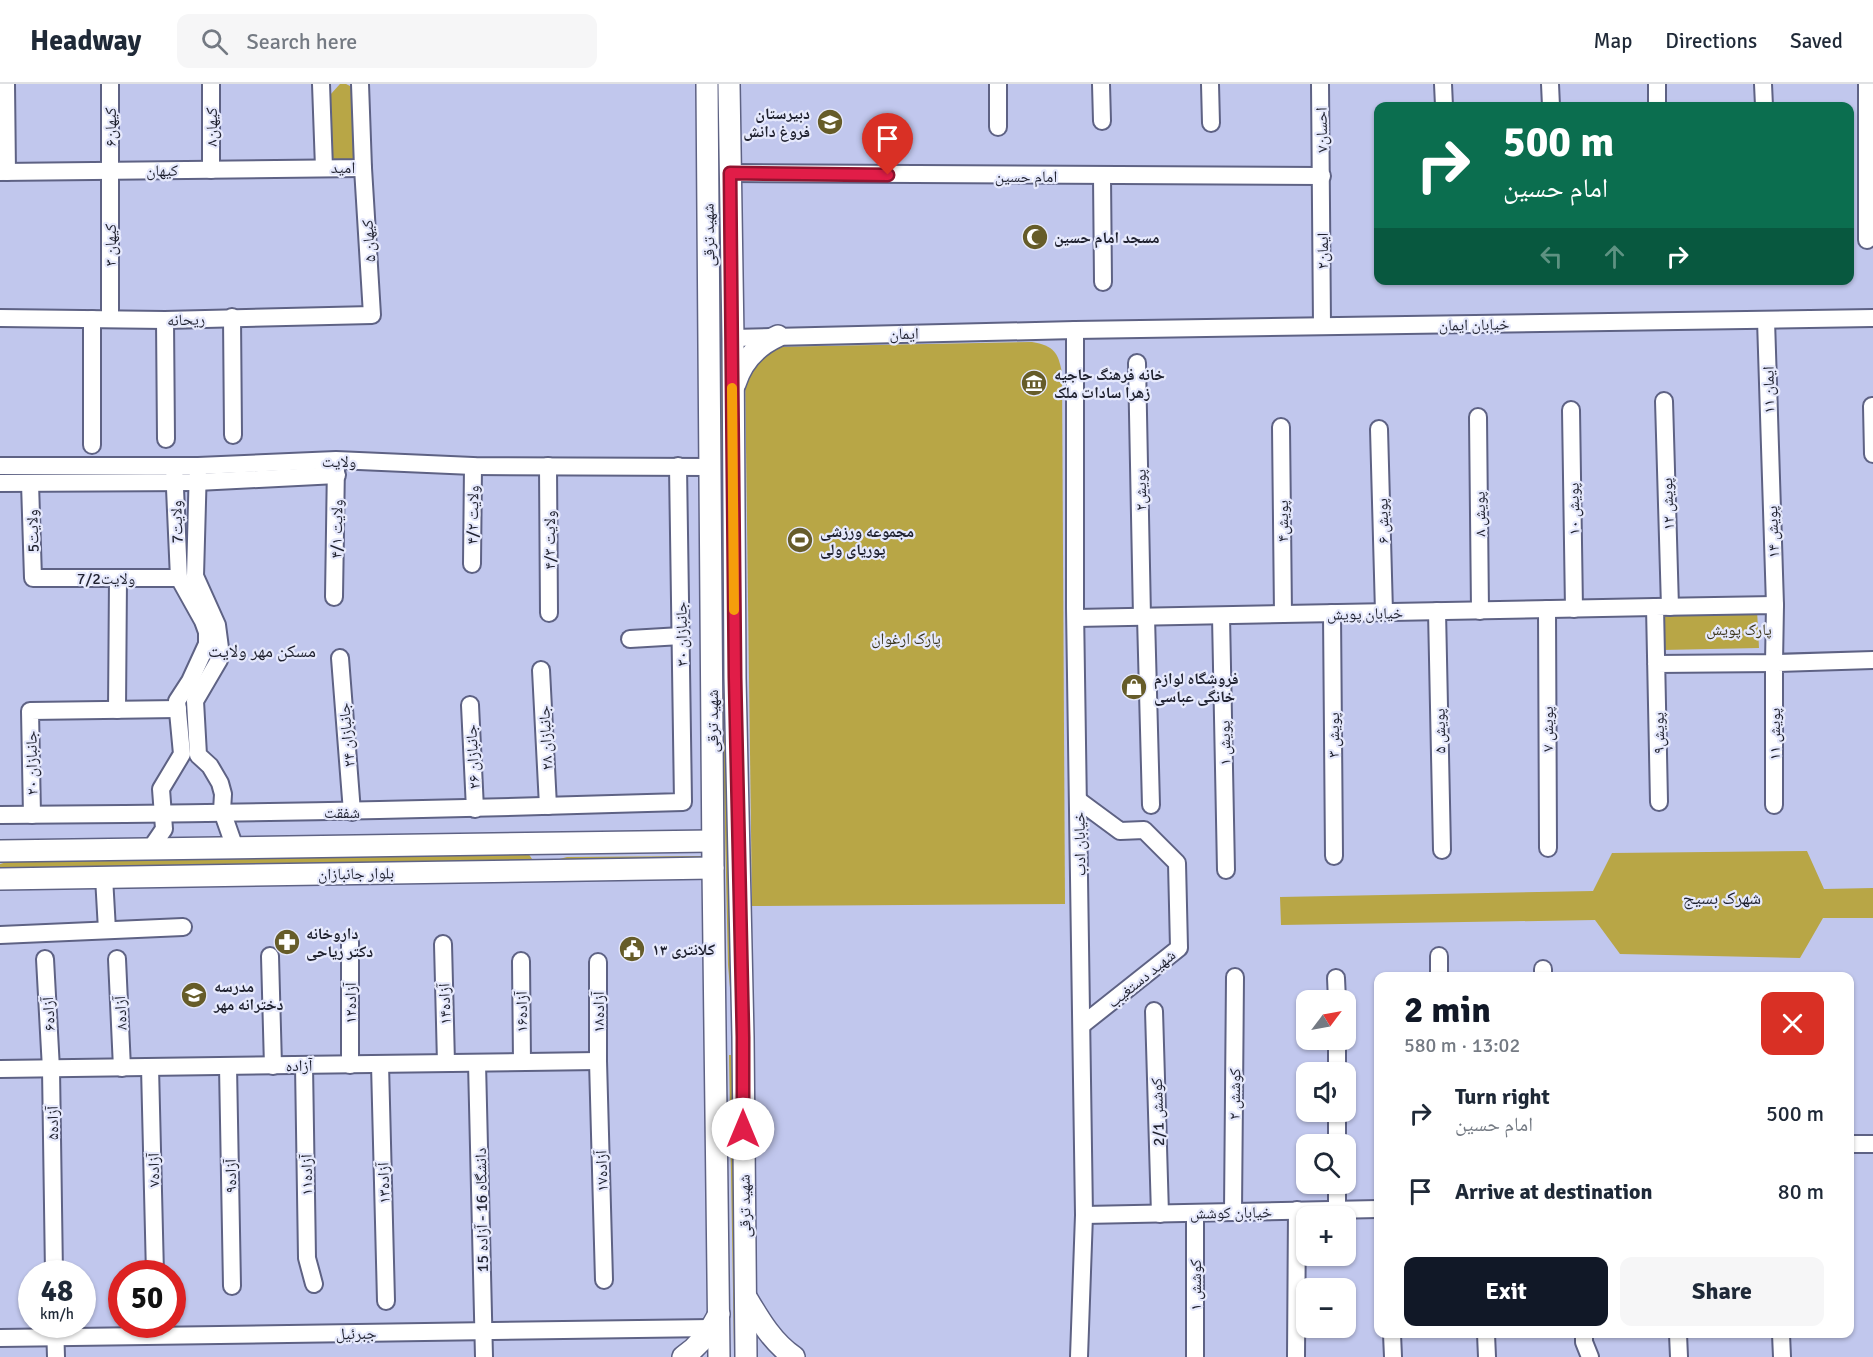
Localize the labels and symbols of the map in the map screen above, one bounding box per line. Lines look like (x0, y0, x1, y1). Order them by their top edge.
place label: دبیرستان فروغ دانش (743, 104, 810, 142)
street label: کیهان۶ (101, 107, 121, 147)
street label: کیهان۸ (202, 107, 222, 147)
school or university icon: دبیرستان فروغ دانش (815, 107, 845, 137)
street label: احسان۷ (1312, 107, 1332, 153)
pin (862, 113, 913, 175)
street label: امید (331, 158, 355, 178)
street label: کیهان (146, 161, 179, 181)
street label: امام حسین (995, 167, 1057, 187)
street label: شهید ترقی (698, 203, 720, 267)
street label: کیهان ۵ (358, 219, 380, 263)
mosque icon: مسجد امام حسین (1020, 222, 1050, 252)
street label: کیهان ۳ (101, 223, 121, 266)
place label: مسجد امام حسین (1054, 228, 1160, 249)
street label: ایمان۲ (1313, 233, 1333, 269)
street label: ریحانه (167, 309, 205, 331)
street label: خیابان ایمان (1439, 314, 1510, 336)
street label: ایمان (889, 324, 919, 344)
place label: خانه فرهنگ حاجیه زهرا سادات ملک (1054, 365, 1165, 403)
street label: ایمان ۱۱ (1759, 366, 1779, 414)
museum icon: خانه فرهنگ حاجیه زهرا سادات ملک (1019, 368, 1049, 398)
street label: ولایت (322, 452, 356, 472)
street label: پویش۲ (1131, 469, 1151, 511)
street label: پویش ۱۲ (1657, 477, 1679, 531)
street label: پویش ۱۰ (1564, 482, 1584, 535)
street label: ولایت ۴/۲ (462, 485, 484, 545)
street label: پویش ۸ (1470, 491, 1490, 537)
street label: پویش ۶ (1372, 498, 1394, 544)
street label: ولایت ۴/۱ (326, 499, 348, 559)
street label: ولایت7 (166, 500, 188, 544)
street label: پویش۴ (1273, 500, 1293, 542)
street label: پویش ۱۴ (1762, 505, 1784, 559)
street label: ولایت5 (22, 509, 44, 553)
street label: ولایت ۴/۳ (540, 511, 560, 569)
place label: مجموعه ورزشی پوریای ولی (820, 522, 914, 560)
sports icon: مجموعه ورزشی پوریای ولی (785, 525, 815, 555)
street label: ولایت7/2 (77, 569, 135, 589)
street label: جانبازان ۳۰ (671, 602, 693, 666)
street label: خیابان پویش (1327, 603, 1403, 625)
park label: پارک پویش (1706, 620, 1772, 640)
park label: پارک ارغوان (871, 629, 941, 649)
district label: مسکن مهر ولایت (208, 640, 316, 662)
place label: فروشگاه لوازم خانگی عباسی (1154, 669, 1239, 707)
shop icon: فروشگاه لوازم خانگی عباسی (1119, 672, 1149, 702)
street label: شهید ترقی (703, 689, 723, 753)
street label: جانبازان ۲۴ (334, 702, 360, 768)
street label: جانبازان ۲۸ (534, 705, 558, 771)
street label: پویش ۷ (1538, 706, 1558, 752)
street label: پویش ۱۱ (1765, 707, 1785, 760)
street label: پویش ۵ (1430, 708, 1450, 754)
street label: پویش ۳ (1324, 712, 1344, 758)
street label: پویش۹ (1649, 712, 1669, 754)
street label: پویش ۱ (1215, 720, 1235, 766)
street label: جانبازان ۲۶ (461, 724, 485, 790)
street label: جانبازان ۲۰ (21, 731, 43, 795)
street label: شفقت (324, 803, 360, 823)
street label: خیابان ادب (1069, 812, 1091, 876)
street label: بلوار جانبازان (318, 863, 394, 885)
district label: شهرک بسیج (1683, 887, 1761, 910)
place label: داروخانه دکتر ریاحی (306, 924, 373, 962)
pharmacy icon: داروخانه دکتر ریاحی (272, 927, 302, 957)
public building icon: کلانتری ۱۳ (617, 934, 647, 964)
place label: کلانتری ۱۳ (652, 940, 715, 960)
street label: شهید دستغیب (1104, 945, 1180, 1012)
place label: مدرسه دخترانه مهر (213, 977, 284, 1015)
school or university icon: مدرسه دخترانه مهر (179, 980, 209, 1010)
street label: آزاده۱۲ (341, 981, 361, 1024)
street label: آزاده۱۴ (434, 982, 456, 1025)
street label: آزاده۱۶ (512, 990, 532, 1033)
street label: آزاده۱۸ (589, 990, 609, 1033)
north arrow (1296, 990, 1356, 1050)
street label: آزاده۸ (110, 994, 132, 1031)
street label: آزاده۶ (38, 995, 60, 1032)
street label: آزاده (285, 1056, 314, 1076)
street label: کوشش ۲ (1225, 1068, 1245, 1120)
street label: کوشش 2/1 (1147, 1077, 1169, 1147)
position arrow (711, 1097, 775, 1161)
street label: آزاده۵ (43, 1105, 63, 1140)
street label: دانشگاه 16 - آزاده 15 (471, 1148, 493, 1272)
street label: آزاده۱۷ (591, 1149, 613, 1192)
street label: آزاده۷ (144, 1152, 164, 1187)
street label: آزاده۱۱ (297, 1153, 317, 1196)
street label: آزاده۹ (221, 1158, 241, 1193)
street label: آزاده۱۳ (373, 1161, 395, 1204)
street label: شهید ترقی (734, 1174, 756, 1238)
street label: خیابان کوشش (1190, 1202, 1272, 1224)
street label: کوشش ۱ (1186, 1259, 1206, 1311)
speed limit sign: 50 (108, 1260, 186, 1338)
street label: جبرئیل (335, 1324, 377, 1344)

